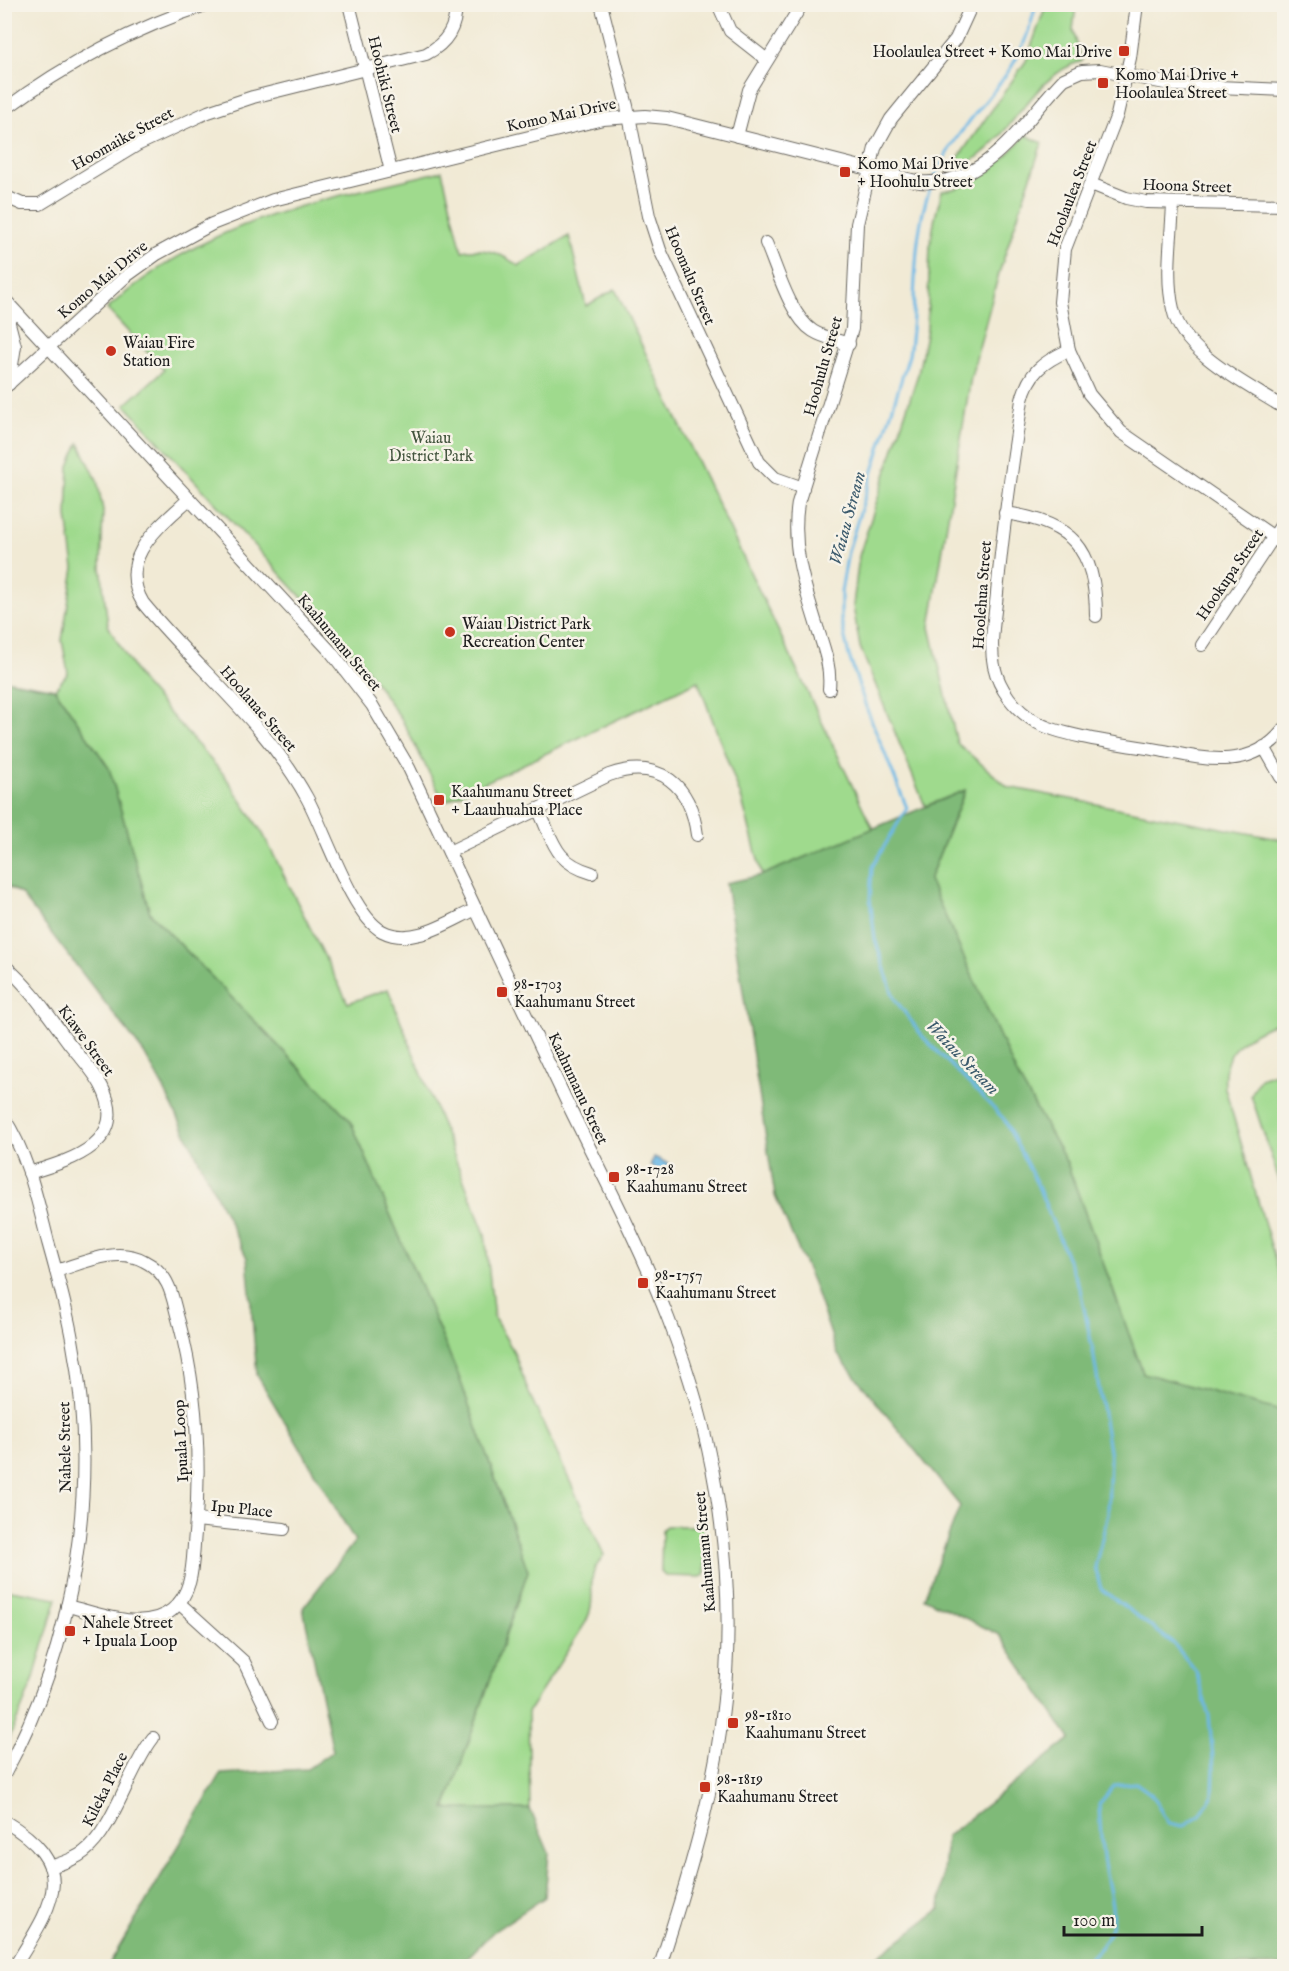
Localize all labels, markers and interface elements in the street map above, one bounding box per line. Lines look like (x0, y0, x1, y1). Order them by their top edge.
street label: Hoohiki Street (362, 34, 406, 136)
place label: Hoolaulea Street + Komo Mai Drive (872, 43, 1112, 63)
marker: Hoolaulea Street + Komo Mai Drive (1117, 44, 1131, 58)
place label: Komo Mai Drive + Hoolaulea Street (1115, 66, 1239, 104)
marker: Komo Mai Drive + Hoolaulea Street (1096, 76, 1110, 90)
street label: Komo Mai Drive (505, 95, 618, 137)
street label: Hoomaike Street (69, 103, 178, 176)
street label: Hoolaulea Street (1043, 137, 1102, 250)
place label: Komo Mai Drive + Hoohulu Street (857, 155, 973, 193)
marker: Komo Mai Drive + Hoohulu Street (838, 165, 852, 179)
street label: Hoona Street (1142, 175, 1232, 199)
street label: Hoomalu Street (659, 223, 719, 329)
street label: Komo Mai Drive (54, 237, 152, 324)
street label: Hoohulu Street (800, 314, 848, 419)
place label: Waiau Fire Station (123, 334, 195, 372)
marker: Waiau Fire Station (104, 344, 118, 358)
park label: Waiau District Park (389, 429, 474, 467)
water label: Waiau Stream (825, 469, 872, 568)
street label: Hookupa Street (1193, 525, 1269, 625)
street label: Hoolehua Street (969, 539, 997, 650)
street label: Kaahumanu Street (292, 590, 385, 697)
place label: Waiau District Park Recreation Center (462, 615, 591, 653)
marker: Waiau District Park Recreation Center (443, 625, 457, 639)
street label: Hoolauae Street (215, 662, 301, 757)
place label: Kaahumanu Street + Laauhuahua Place (451, 783, 583, 821)
marker: Kaahumanu Street + Laauhuahua Place (432, 793, 446, 807)
place label: 98-1703 Kaahumanu Street (513, 975, 636, 1013)
marker: 98-1703 Kaahumanu Street (495, 985, 509, 999)
street label: Kiawe Street (53, 1001, 118, 1081)
water label: Waiau Stream (920, 1016, 1004, 1101)
street label: Kaahumanu Street (542, 1030, 612, 1149)
place label: 98-1728 Kaahumanu Street (625, 1160, 748, 1198)
marker: 98-1728 Kaahumanu Street (607, 1170, 621, 1184)
place label: 98-1757 Kaahumanu Street (654, 1266, 777, 1304)
marker: 98-1757 Kaahumanu Street (636, 1276, 650, 1290)
street label: Ipuala Loop (170, 1399, 194, 1483)
street label: Nahele Street (55, 1401, 77, 1493)
street label: Kaahumanu Street (691, 1490, 721, 1613)
street label: Ipu Place (210, 1497, 274, 1523)
place label: Nahele Street + Ipuala Loop (82, 1614, 178, 1652)
marker: Nahele Street + Ipuala Loop (63, 1624, 77, 1638)
place label: 98-1810 Kaahumanu Street (744, 1706, 867, 1744)
marker: 98-1810 Kaahumanu Street (726, 1716, 740, 1730)
street label: Kileka Place (78, 1749, 133, 1831)
place label: 98-1819 Kaahumanu Street (716, 1770, 839, 1808)
marker: 98-1819 Kaahumanu Street (698, 1780, 712, 1794)
scale bar (1064, 1899, 1202, 1937)
text: 100 m (1073, 1910, 1115, 1933)

